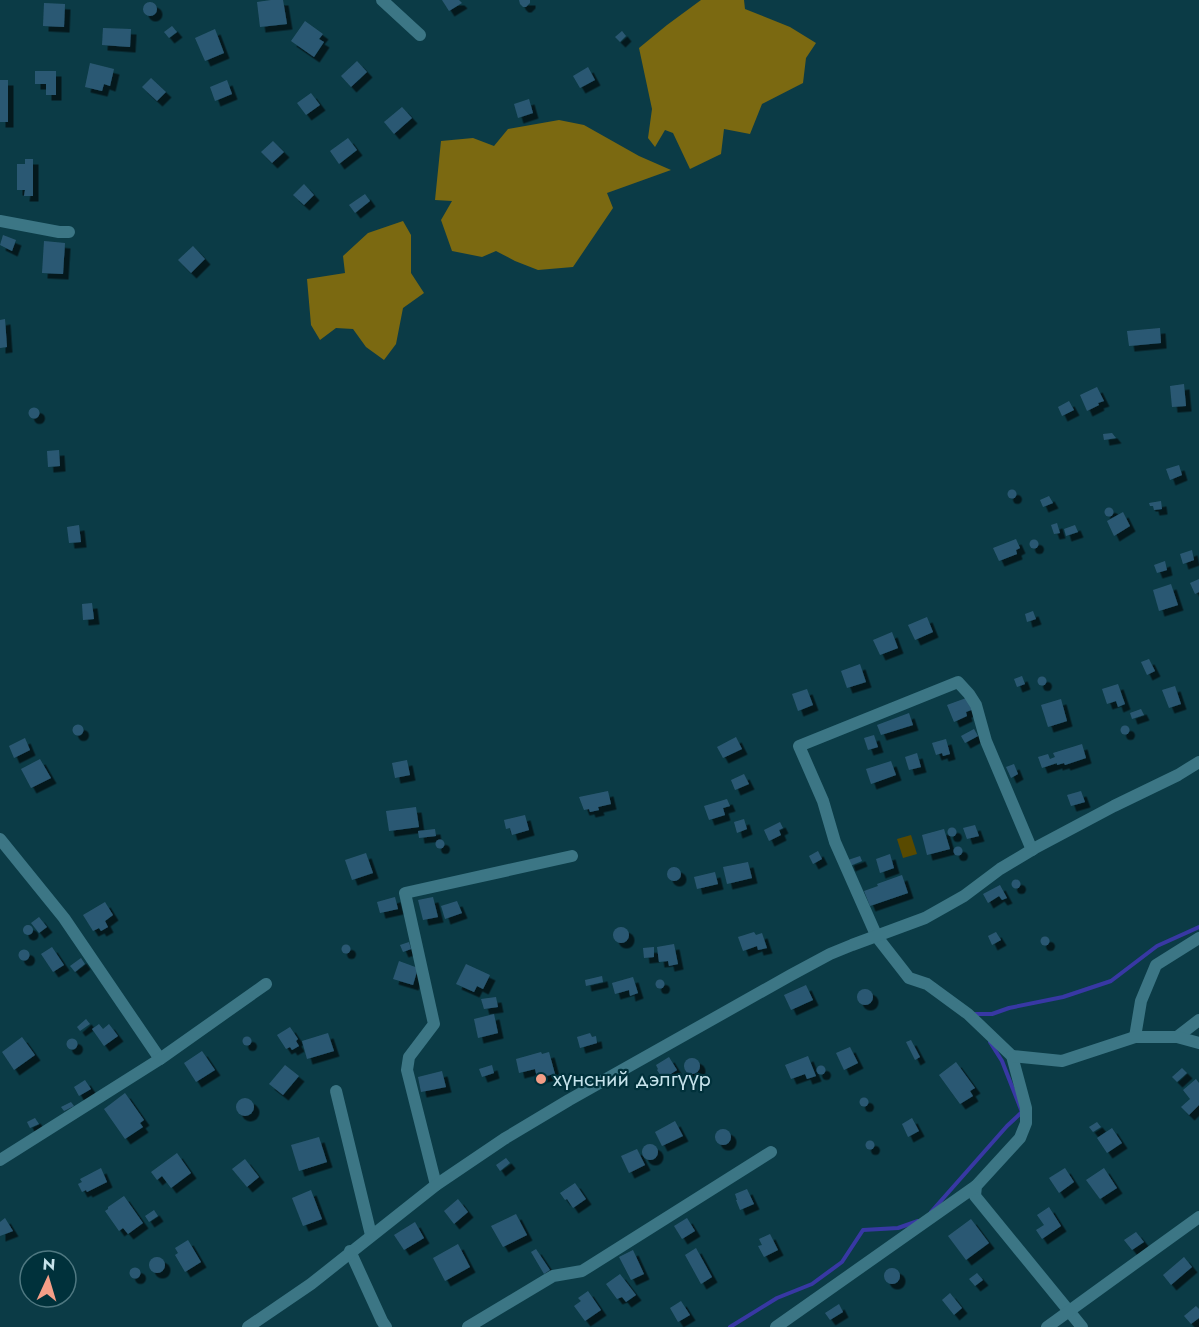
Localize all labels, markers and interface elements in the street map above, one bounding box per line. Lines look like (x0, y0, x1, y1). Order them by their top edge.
place label: хүнсний дэлгүүр (553, 1064, 711, 1094)
marker: хүнсний дэлгүүр (534, 1072, 548, 1086)
north arrow (18, 1249, 78, 1309)
text: N (42, 1253, 56, 1276)

